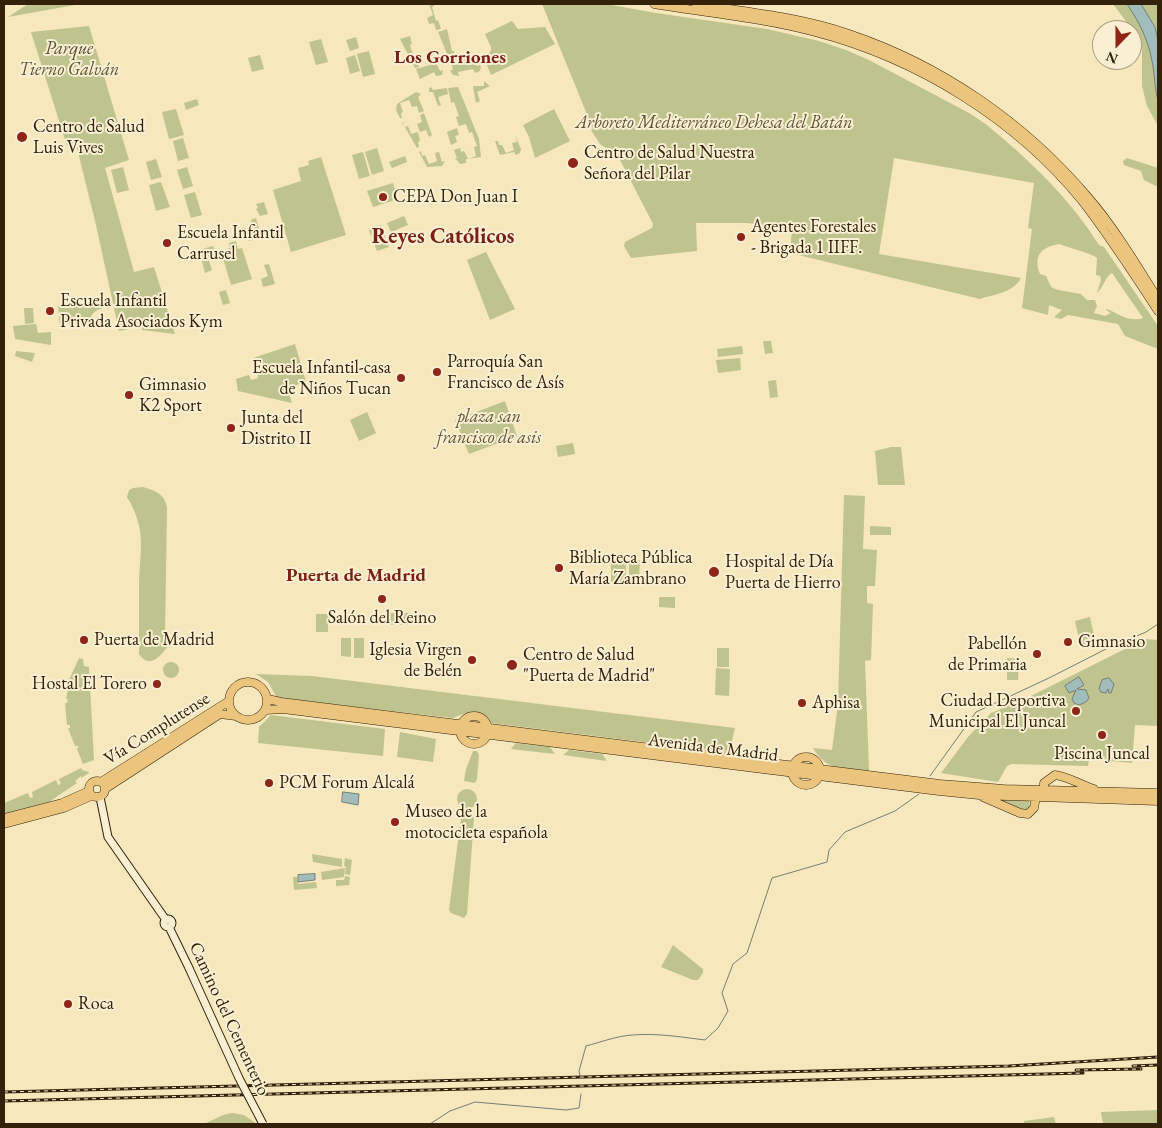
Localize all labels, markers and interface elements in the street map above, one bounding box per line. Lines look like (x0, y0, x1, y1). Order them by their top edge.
north arrow (1092, 20, 1142, 70)
park label: Parque Tierno Galván (19, 38, 119, 80)
district label: Los Gorriones (394, 47, 506, 69)
text: N (1103, 48, 1120, 68)
park label: Arboreto Mediterráneo Dehesa del Batán (576, 112, 852, 134)
place label: Centro de Salud Luis Vives (33, 116, 145, 158)
marker: Centro de Salud Luis Vives (15, 130, 29, 144)
place label: Centro de Salud Nuestra Señora del Pilar (584, 142, 755, 184)
marker: Centro de Salud Nuestra Señora del Pilar (566, 156, 580, 170)
place label: CEPA Don Juan I (393, 186, 518, 208)
marker: CEPA Don Juan I (377, 191, 389, 203)
place label: Agentes Forestales - Brigada 1 IIFF. (751, 216, 876, 258)
place label: Escuela Infantil Carrusel (177, 222, 284, 264)
district label: Reyes Católicos (371, 224, 515, 250)
marker: Agentes Forestales - Brigada 1 IIFF. (735, 231, 747, 243)
marker: Escuela Infantil Carrusel (161, 237, 173, 249)
place label: Escuela Infantil Privada Asociados Kym (60, 290, 223, 332)
marker: Escuela Infantil Privada Asociados Kym (44, 305, 56, 317)
place label: Parroquía San Francisco de Asís (447, 351, 564, 394)
place label: Escuela Infantil-casa de Niños Tucan (252, 357, 391, 399)
marker: Parroquía San Francisco de Asís (431, 366, 443, 378)
marker: Escuela Infantil-casa de Niños Tucan (395, 372, 407, 384)
place label: Gimnasio K2 Sport (139, 374, 206, 416)
marker: Gimnasio K2 Sport (123, 389, 135, 401)
park label: plaza san francisco de asis (437, 406, 541, 448)
place label: Junta del Distrito II (241, 407, 311, 449)
marker: Junta del Distrito II (225, 422, 237, 434)
place label: Biblioteca Pública María Zambrano (569, 547, 692, 590)
place label: Hospital de Día Puerta de Hierro (725, 551, 841, 594)
marker: Biblioteca Pública María Zambrano (553, 562, 565, 574)
district label: Puerta de Madrid (286, 565, 426, 587)
marker: Hospital de Día Puerta de Hierro (707, 565, 721, 579)
marker: Salón del Reino (376, 593, 388, 605)
place label: Salón del Reino (328, 607, 436, 629)
place label: Puerta de Madrid (94, 629, 214, 651)
place label: Gimnasio (1078, 631, 1145, 653)
place label: Pabellón de Primaria (948, 633, 1027, 676)
marker: Puerta de Madrid (78, 634, 90, 646)
marker: Gimnasio (1062, 636, 1074, 648)
place label: Iglesia Virgen de Belén (369, 639, 462, 682)
place label: Centro de Salud "Puerta de Madrid" (523, 644, 655, 686)
marker: Pabellón de Primaria (1031, 648, 1043, 660)
marker: Iglesia Virgen de Belén (466, 654, 478, 666)
marker: Centro de Salud "Puerta de Madrid" (505, 658, 519, 672)
place label: Hostal El Torero (32, 673, 147, 695)
marker: Hostal El Torero (151, 678, 163, 690)
street label: Vía Complutense (100, 688, 214, 770)
place label: Ciudad Deportiva Municipal El Juncal (929, 690, 1066, 732)
place label: Aphisa (812, 692, 860, 714)
marker: Aphisa (796, 697, 808, 709)
marker: Ciudad Deportiva Municipal El Juncal (1070, 705, 1082, 717)
street label: Avenida de Madrid (647, 729, 779, 767)
marker: Piscina Juncal (1096, 729, 1108, 741)
place label: Piscina Juncal (1054, 743, 1150, 765)
place label: PCM Forum Alcalá (279, 772, 415, 794)
marker: PCM Forum Alcalá (263, 777, 275, 789)
place label: Museo de la motocicleta española (405, 801, 548, 844)
marker: Museo de la motocicleta española (389, 816, 401, 828)
street label: Camino del Cementerio (184, 939, 274, 1099)
place label: Roca (78, 993, 114, 1015)
marker: Roca (62, 998, 74, 1010)

